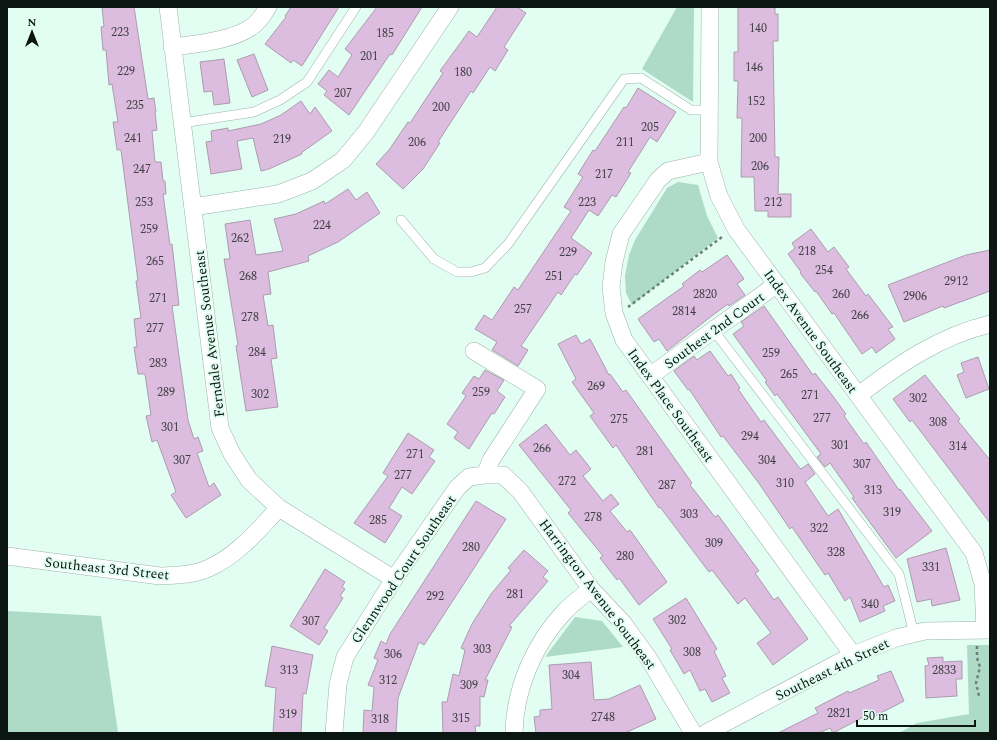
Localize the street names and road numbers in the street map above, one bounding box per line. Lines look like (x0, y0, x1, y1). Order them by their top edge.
street label: Ferndale Avenue Southeast (189, 249, 230, 419)
street label: Index Avenue Southeast (758, 265, 863, 398)
street label: Southest 2nd Court (660, 287, 769, 374)
street label: Index Place Southeast (622, 344, 719, 467)
street label: Glennwood Court Southeast (346, 491, 461, 648)
street label: Harrington Avenue Southeast (534, 514, 661, 674)
street label: Southeast 3rd Street (44, 552, 170, 585)
street label: Southeast 4th Street (772, 633, 893, 706)

